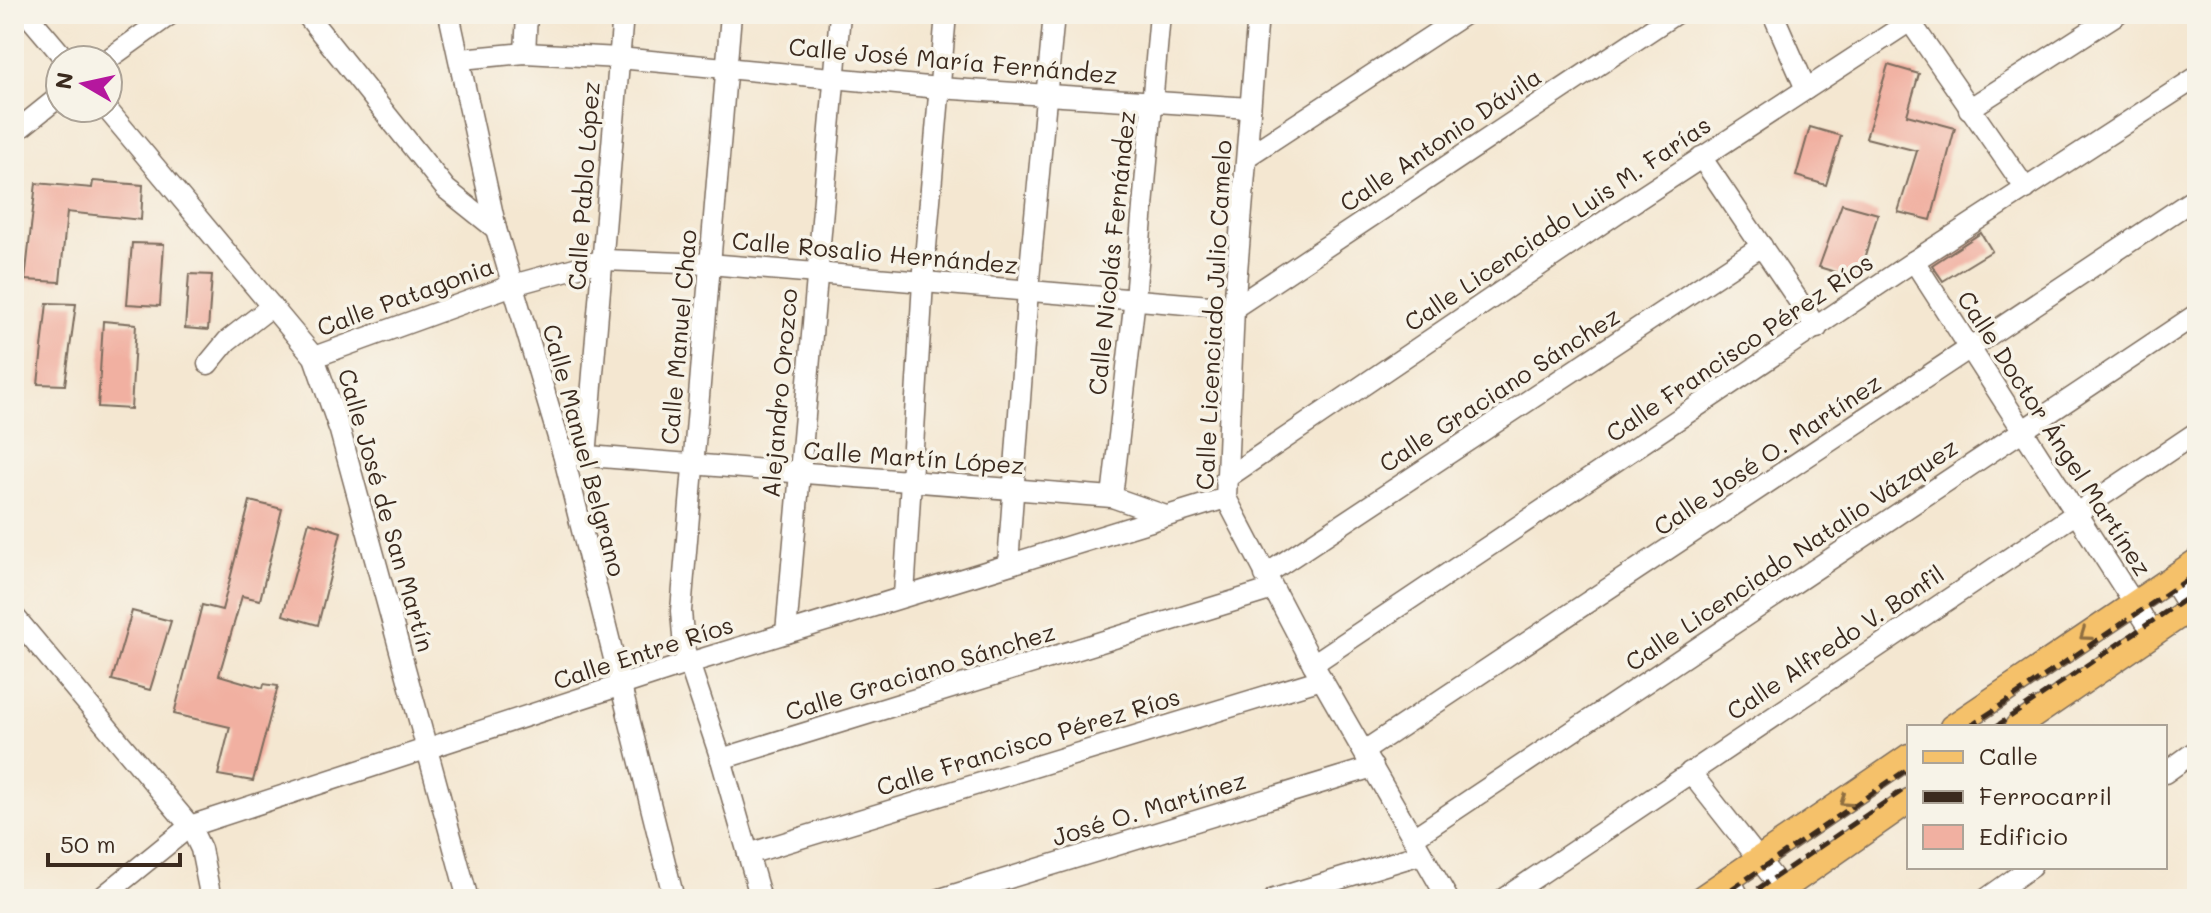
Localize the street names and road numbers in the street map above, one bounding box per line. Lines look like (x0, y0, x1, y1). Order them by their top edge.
street label: Calle José María Fernández (787, 30, 1119, 90)
street label: Calle Antonio Dávila (1333, 60, 1547, 218)
street label: Calle Pablo López (560, 80, 606, 292)
street label: Calle Nicolás Fernández (1081, 109, 1141, 397)
street label: Calle Licenciado Luis M. Farías (1398, 109, 1716, 337)
street label: Calle Licenciado Julio Camelo (1188, 139, 1238, 491)
street label: Calle Rosalio Hernández (731, 224, 1019, 280)
street label: Calle Manuel Chao (653, 228, 703, 446)
street label: Calle Francisco Pérez Ríos (1599, 246, 1879, 448)
street label: Calle Patagonia (313, 250, 497, 342)
street label: Calle Doctor Ángel Martínez (1951, 284, 2159, 582)
street label: Alejandro Orozco (754, 287, 804, 499)
street label: Calle Graciano Sánchez (1373, 300, 1625, 478)
street label: Calle Manuel Belgrano (536, 320, 634, 580)
street label: Calle José de San Martín (332, 365, 442, 655)
street label: Calle José O. Martínez (1647, 366, 1887, 542)
street label: Calle Licenciado Natalio Vázquez (1619, 431, 1963, 677)
street label: Calle Martín López (802, 434, 1026, 480)
street label: Calle Alfredo V. Bonfil (1720, 558, 1950, 726)
street label: Calle Entre Ríos (549, 608, 737, 696)
street label: Calle Graciano Sánchez (781, 615, 1059, 727)
street label: Calle Francisco Pérez Ríos (872, 680, 1184, 802)
street label: José O. Martínez (1048, 764, 1250, 852)

